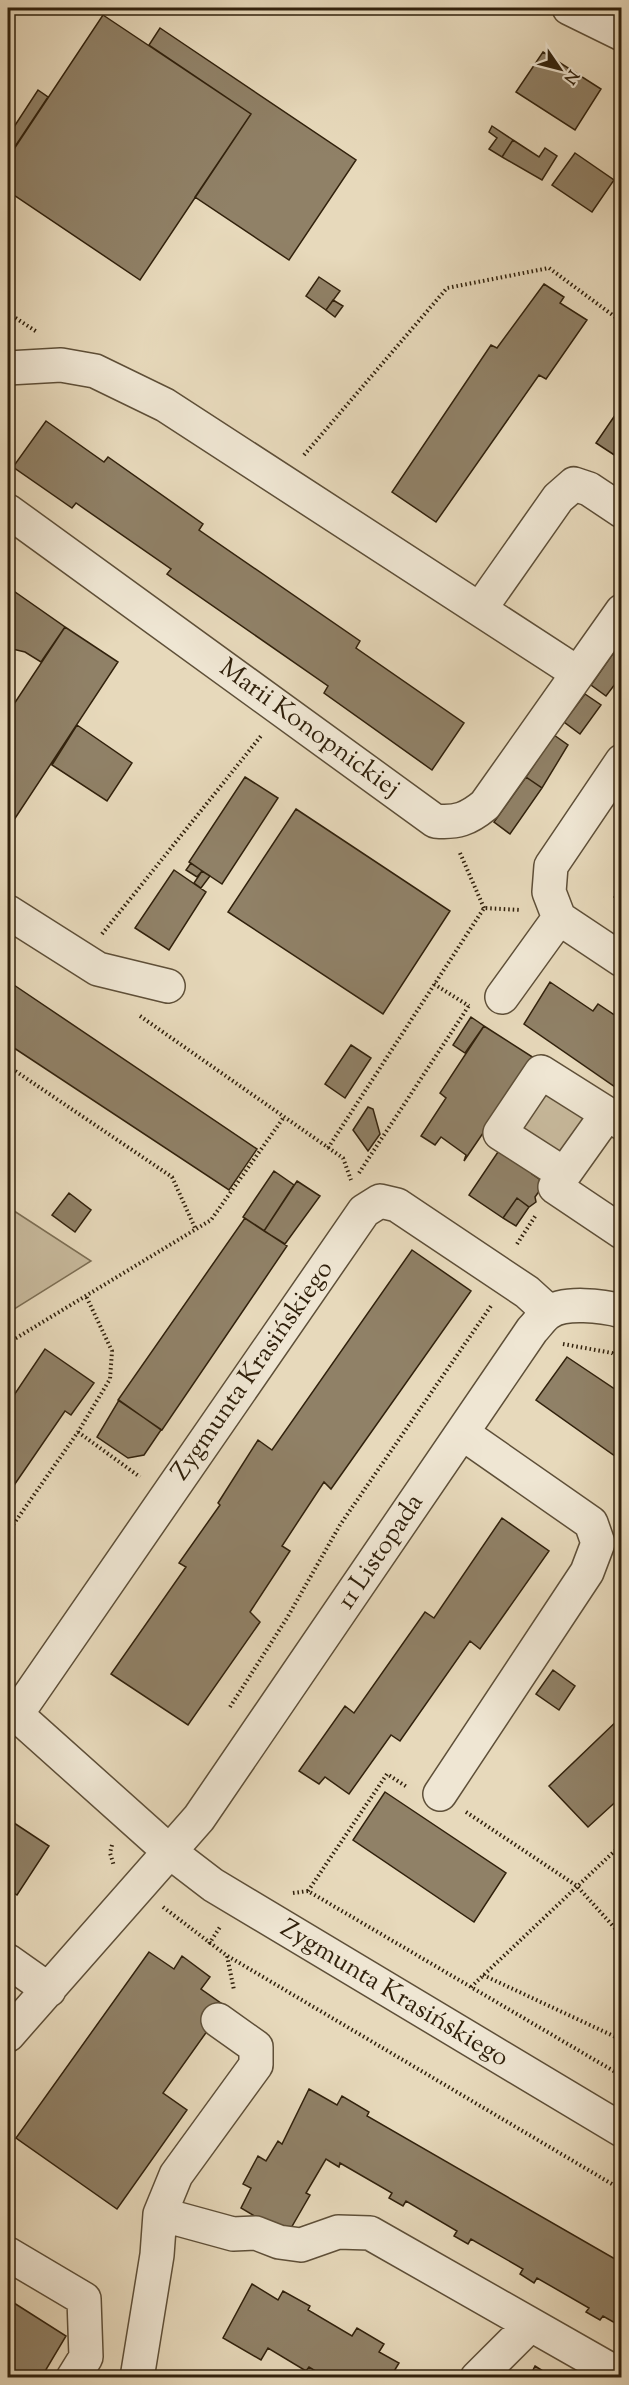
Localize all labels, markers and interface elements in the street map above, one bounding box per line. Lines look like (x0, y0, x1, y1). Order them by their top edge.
north arrow (530, 39, 590, 99)
text: N (557, 64, 583, 88)
street label: Marii Konopnickiej (211, 651, 407, 807)
street label: Zygmunta Krasińskiego (163, 1254, 343, 1488)
street label: 11 Listopada (329, 1487, 433, 1617)
street label: Zygmunta Krasińskiego (273, 1911, 515, 2077)

